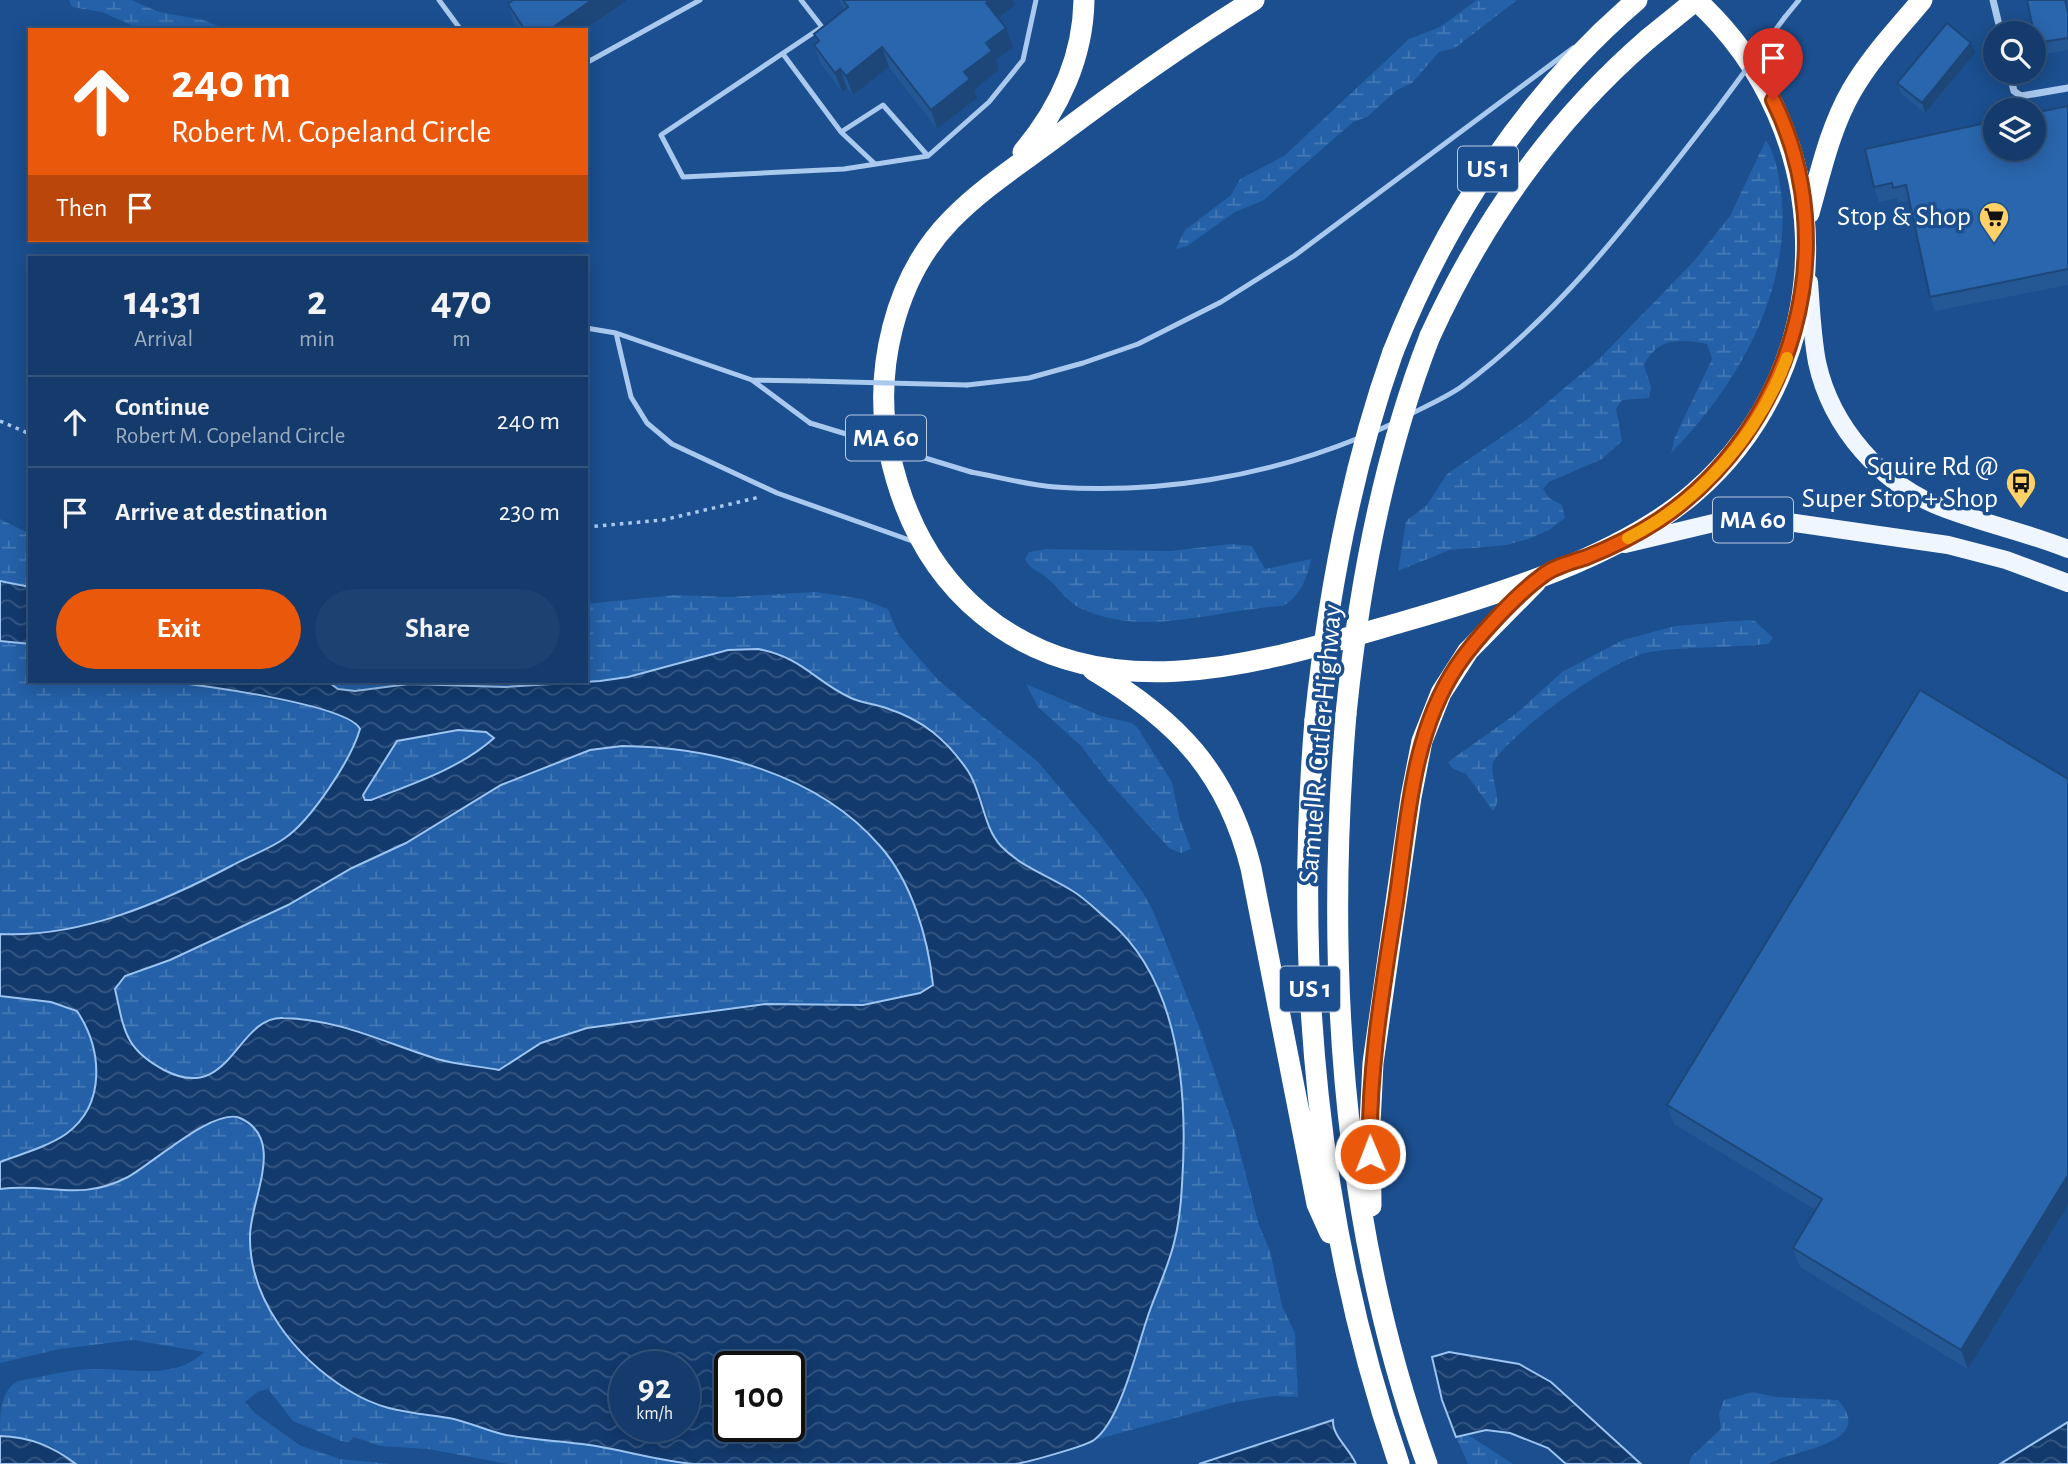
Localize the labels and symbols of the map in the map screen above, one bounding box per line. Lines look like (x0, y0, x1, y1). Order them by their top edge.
pin (1743, 28, 1803, 100)
road number: US 1 (1458, 146, 1518, 192)
supermarket icon: Stop & Shop (1977, 200, 2011, 244)
place label: Stop & Shop (1837, 203, 1971, 231)
road number: MA 60 (846, 416, 926, 460)
place label: Squire Rd @ Super Stop + Shop (1802, 453, 1998, 513)
bus stop icon: Squire Rd @ Super Stop + Shop (2004, 466, 2038, 510)
road number: MA 60 (1713, 498, 1793, 542)
street label: Samuel R. Cutler Highway (1295, 603, 1347, 885)
road number: US 1 (1280, 966, 1340, 1012)
position arrow (1333, 1117, 1407, 1191)
speed limit sign: 100 (714, 1351, 805, 1442)

